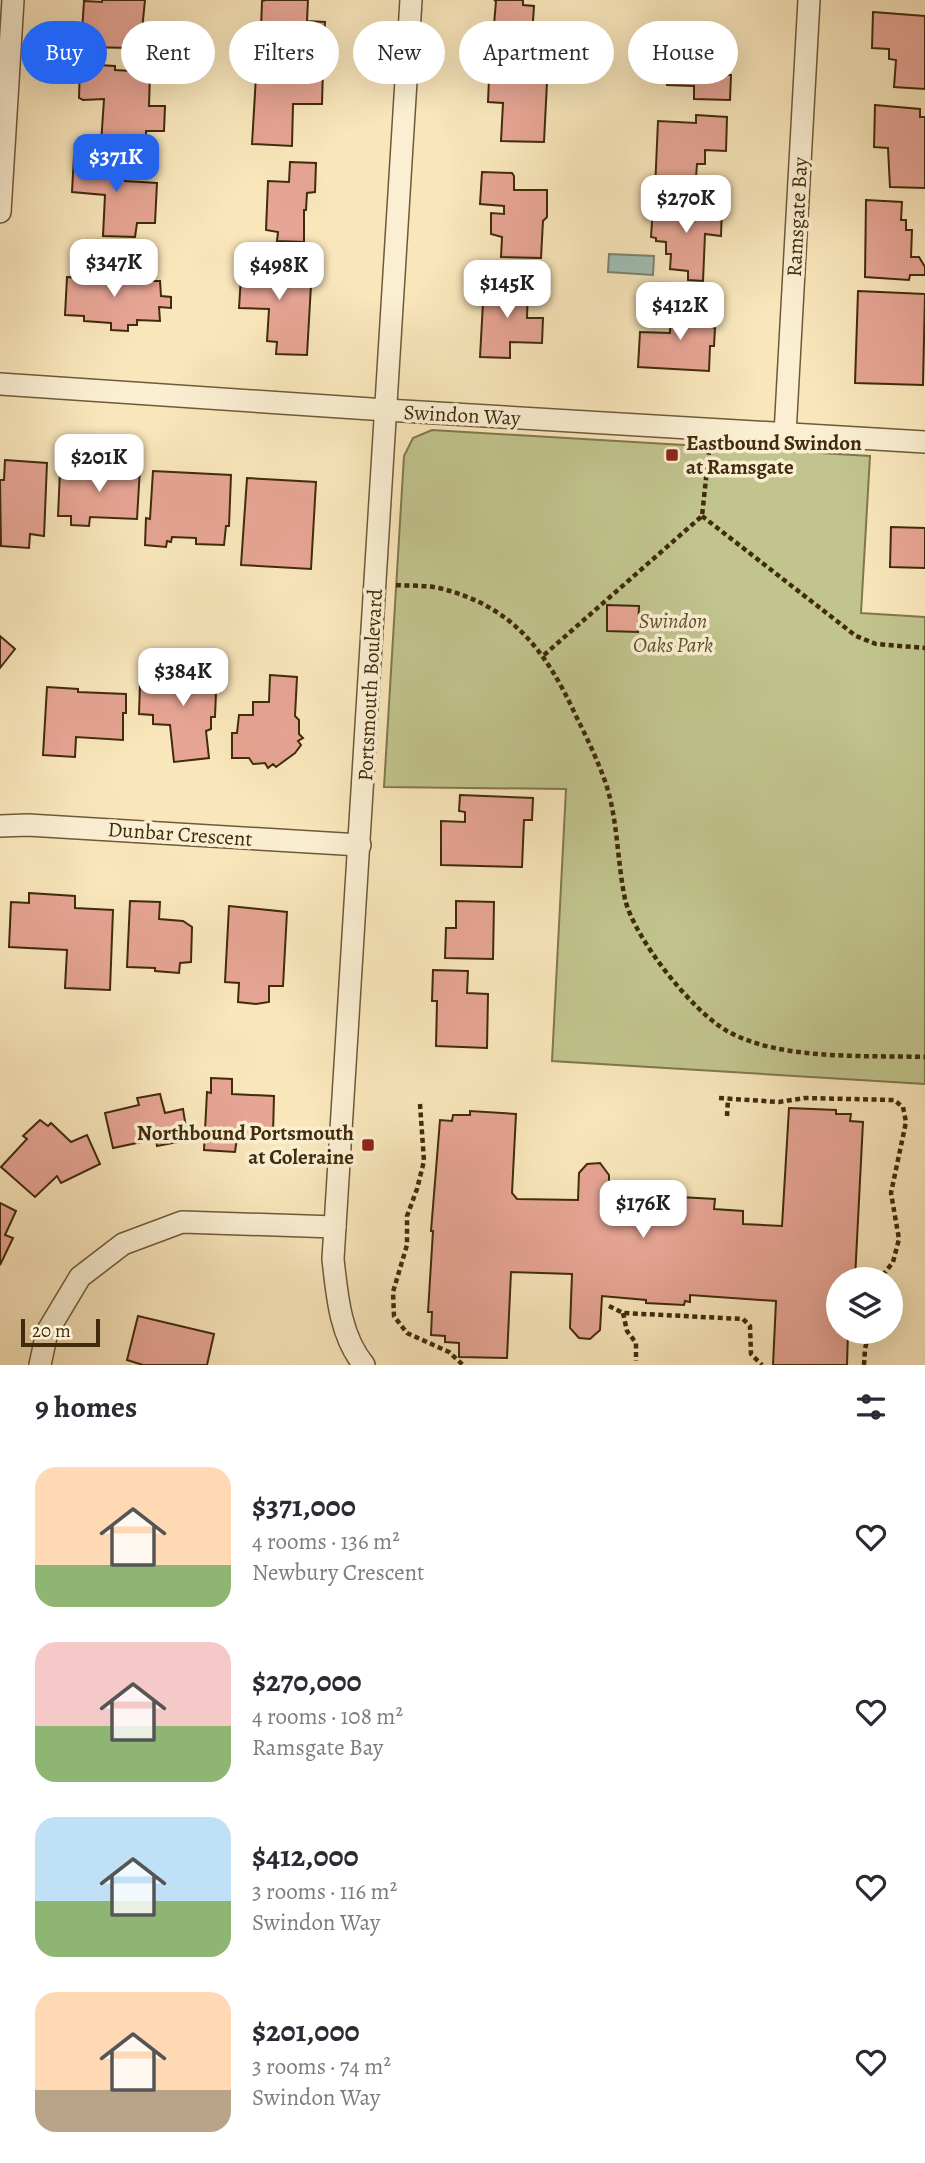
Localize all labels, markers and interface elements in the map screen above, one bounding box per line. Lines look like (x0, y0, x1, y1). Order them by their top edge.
chip: Buy (21, 21, 107, 84)
chip: Rent (121, 21, 215, 84)
chip: Filters (229, 21, 339, 84)
chip: New (353, 21, 445, 84)
chip: Apartment (459, 21, 614, 84)
chip: House (628, 21, 738, 84)
pin: $371K (67, 134, 165, 194)
text: $371K (89, 141, 143, 172)
street label: Ramsgate Bay (780, 156, 814, 278)
pin: $270K (637, 176, 735, 235)
text: $270K (657, 182, 715, 213)
pin: $347K (65, 240, 163, 299)
pin: $498K (230, 243, 328, 302)
text: $347K (86, 246, 142, 277)
text: $498K (250, 249, 308, 280)
pin: $145K (458, 260, 556, 320)
text: $145K (480, 267, 534, 298)
pin: $412K (631, 282, 729, 342)
text: $412K (652, 289, 708, 320)
street label: Swindon Way (403, 398, 522, 432)
place label: Eastbound Swindon at Ramsgate (686, 429, 862, 481)
pin: $201K (50, 434, 148, 494)
text: $201K (71, 441, 127, 472)
marker: Eastbound Swindon at Ramsgate (664, 447, 680, 463)
street label: Portsmouth Boulevard (351, 587, 389, 782)
park label: Swindon Oaks Park (633, 607, 713, 659)
pin: $384K (134, 648, 232, 708)
text: $384K (154, 655, 212, 686)
street label: Dunbar Crescent (107, 815, 253, 853)
place label: Northbound Portsmouth at Coleraine (137, 1119, 354, 1171)
marker: Northbound Portsmouth at Coleraine (360, 1137, 376, 1153)
pin: $176K (594, 1180, 692, 1240)
text: $176K (616, 1187, 670, 1218)
map controls (826, 1267, 903, 1344)
button: layers (826, 1267, 903, 1344)
scale bar (21, 1316, 100, 1348)
text: 20 m (32, 1318, 71, 1344)
text: 9 homes (35, 1387, 137, 1427)
icon: filters (852, 1388, 890, 1426)
text: $371,000 (252, 1486, 356, 1526)
icon: home (91, 1495, 175, 1579)
icon: heart (852, 1518, 890, 1556)
text: 4 rooms · 136 m² (252, 1526, 400, 1557)
text: Newbury Crescent (252, 1557, 425, 1588)
text: $270,000 (252, 1661, 362, 1701)
icon: home (91, 1670, 175, 1754)
icon: heart (852, 1693, 890, 1731)
text: 4 rooms · 108 m² (252, 1701, 403, 1732)
text: Ramsgate Bay (252, 1732, 383, 1763)
text: $412,000 (252, 1836, 359, 1876)
icon: home (91, 1845, 175, 1929)
icon: heart (852, 1868, 890, 1906)
text: 3 rooms · 116 m² (252, 1876, 397, 1907)
text: Swindon Way (252, 1907, 380, 1938)
text: $201,000 (252, 2011, 360, 2051)
icon: home (91, 2020, 175, 2104)
icon: heart (852, 2043, 890, 2081)
text: 3 rooms · 74 m² (252, 2051, 391, 2082)
text: Swindon Way (252, 2082, 380, 2113)

